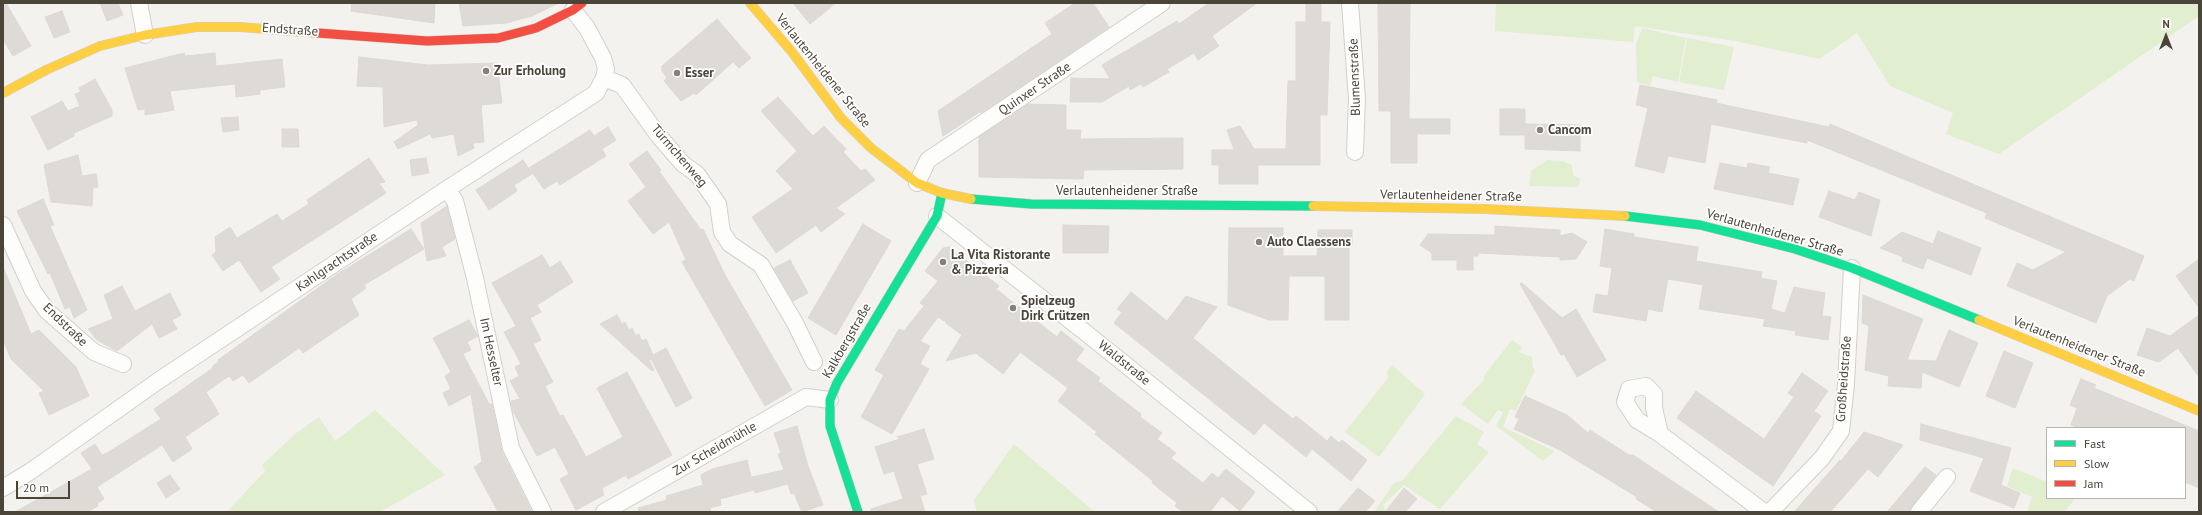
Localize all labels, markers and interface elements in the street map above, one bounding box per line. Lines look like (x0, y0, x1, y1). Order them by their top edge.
street label: Verlautenheidener Straße (772, 11, 874, 131)
north arrow (2146, 16, 2186, 56)
text: N (2162, 17, 2170, 31)
street label: Endstraße (261, 20, 319, 40)
street label: Blumenstraße (1346, 38, 1364, 116)
street label: Quinxer Straße (996, 59, 1074, 119)
place label: Zur Erholung (494, 63, 566, 79)
place label: Esser (685, 65, 714, 81)
marker: Zur Erholung (481, 66, 491, 76)
marker: Esser (672, 68, 682, 78)
street label: Türmchenweg (648, 122, 710, 190)
place label: Cancom (1548, 122, 1592, 138)
marker: Cancom (1535, 125, 1545, 135)
street label: Verlautenheidener Straße (1056, 183, 1198, 199)
street label: Verlautenheidener Straße (1380, 187, 1522, 205)
street label: Verlautenheidener Straße (1705, 206, 1845, 260)
street label: Kahlgrachtstraße (293, 229, 381, 295)
place label: Auto Claessens (1267, 234, 1351, 250)
marker: Auto Claessens (1254, 237, 1264, 247)
place label: La Vita Ristorante & Pizzeria (951, 247, 1050, 278)
marker: La Vita Ristorante & Pizzeria (938, 257, 948, 267)
place label: Spielzeug Dirk Crützen (1021, 293, 1090, 324)
street label: Endstraße (39, 300, 91, 350)
street label: Kalkbergstraße (819, 301, 875, 381)
marker: Spielzeug Dirk Crützen (1008, 303, 1018, 313)
street label: Verlautenheidener Straße (2010, 313, 2148, 381)
street label: Im Hesselter (476, 316, 506, 388)
street label: Großheidstraße (1833, 335, 1855, 423)
street label: Waldstraße (1095, 337, 1153, 389)
street label: Zur Scheidmühle (671, 419, 759, 479)
legend (2046, 427, 2186, 499)
text: Fast (2084, 436, 2105, 451)
text: Slow (2084, 456, 2109, 471)
scale bar (18, 473, 72, 499)
text: Jam (2084, 476, 2103, 491)
text: 20 m (23, 480, 49, 495)

